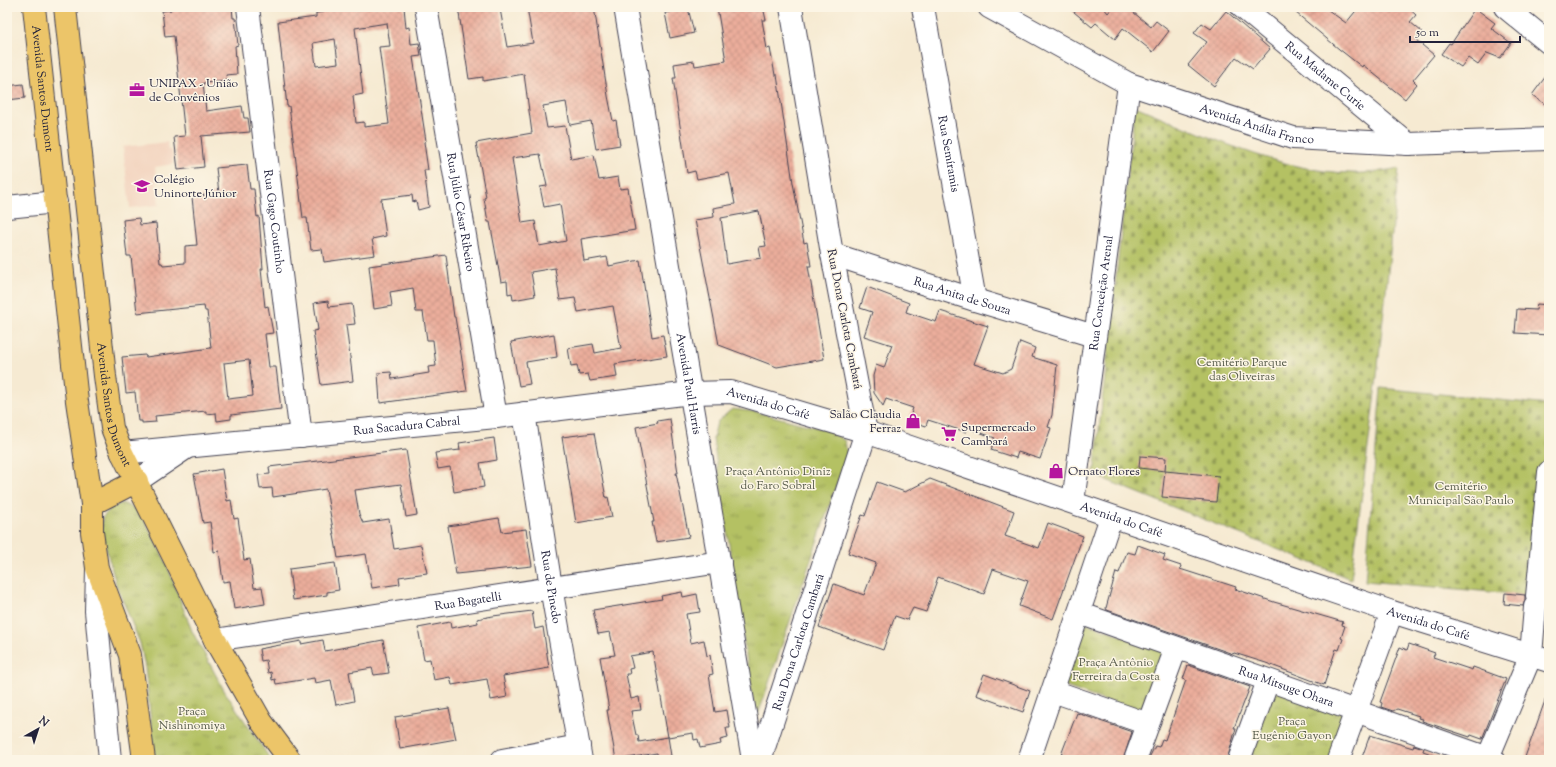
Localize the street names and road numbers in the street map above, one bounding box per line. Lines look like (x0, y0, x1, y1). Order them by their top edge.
street label: Avenida Santos Dumont (26, 24, 58, 153)
street label: Rua Madame Curie (1280, 38, 1369, 116)
street label: Avenida Anália Franco (1197, 100, 1315, 149)
street label: Rua Semíramis (932, 114, 964, 194)
street label: Rua Júlio César Ribeiro (441, 151, 479, 273)
street label: Rua Gago Coutinho (258, 169, 289, 275)
street label: Rua Conceição Arenal (1085, 234, 1119, 352)
street label: Rua Dona Carlota Cambará (822, 248, 867, 391)
street label: Rua Anita de Souza (911, 273, 1014, 321)
street label: Avenida Paul Harris (671, 332, 706, 436)
street label: Avenida Santos Dumont (91, 341, 135, 470)
street label: Avenida do Café (724, 383, 812, 425)
street label: Rua Sacadura Cabral (352, 412, 462, 441)
street label: Avenida do Café (1077, 498, 1165, 543)
street label: Rua de Pinedo (535, 549, 565, 625)
street label: Rua Dona Carlota Cambará (769, 571, 830, 713)
street label: Rua Bagatelli (434, 588, 503, 616)
street label: Avenida do Café (1384, 603, 1472, 646)
street label: Rua Mitsuge Ohara (1236, 662, 1337, 713)

